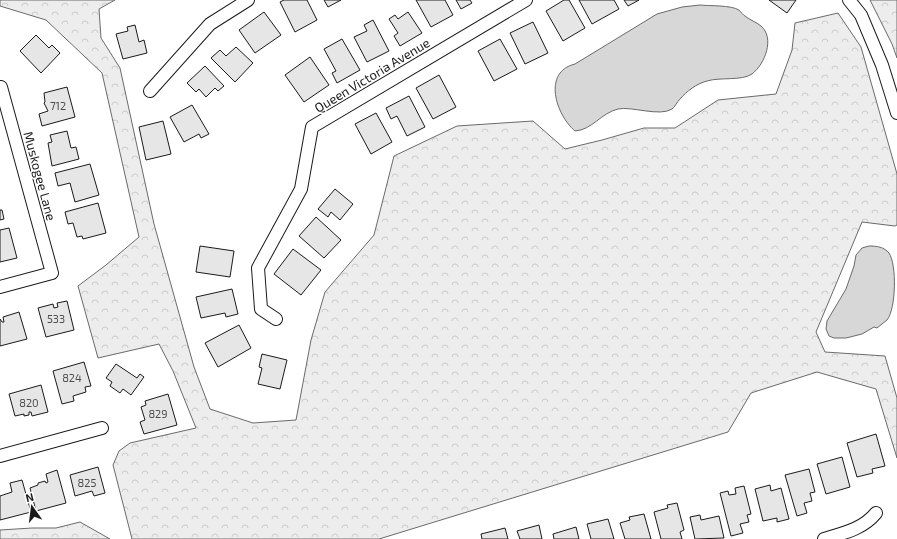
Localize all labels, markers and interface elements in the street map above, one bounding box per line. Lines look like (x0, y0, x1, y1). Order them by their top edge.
street label: Queen Victoria Avenue (311, 34, 433, 116)
house number: 712 (50, 99, 66, 112)
street label: Muskogee Lane (20, 130, 60, 222)
house number: 533 (47, 312, 65, 325)
house number: 824 (62, 371, 82, 384)
house number: 820 (19, 396, 39, 409)
house number: 829 (148, 407, 168, 420)
house number: 825 (78, 476, 96, 489)
north arrow (12, 487, 52, 527)
text: N (24, 490, 35, 504)

